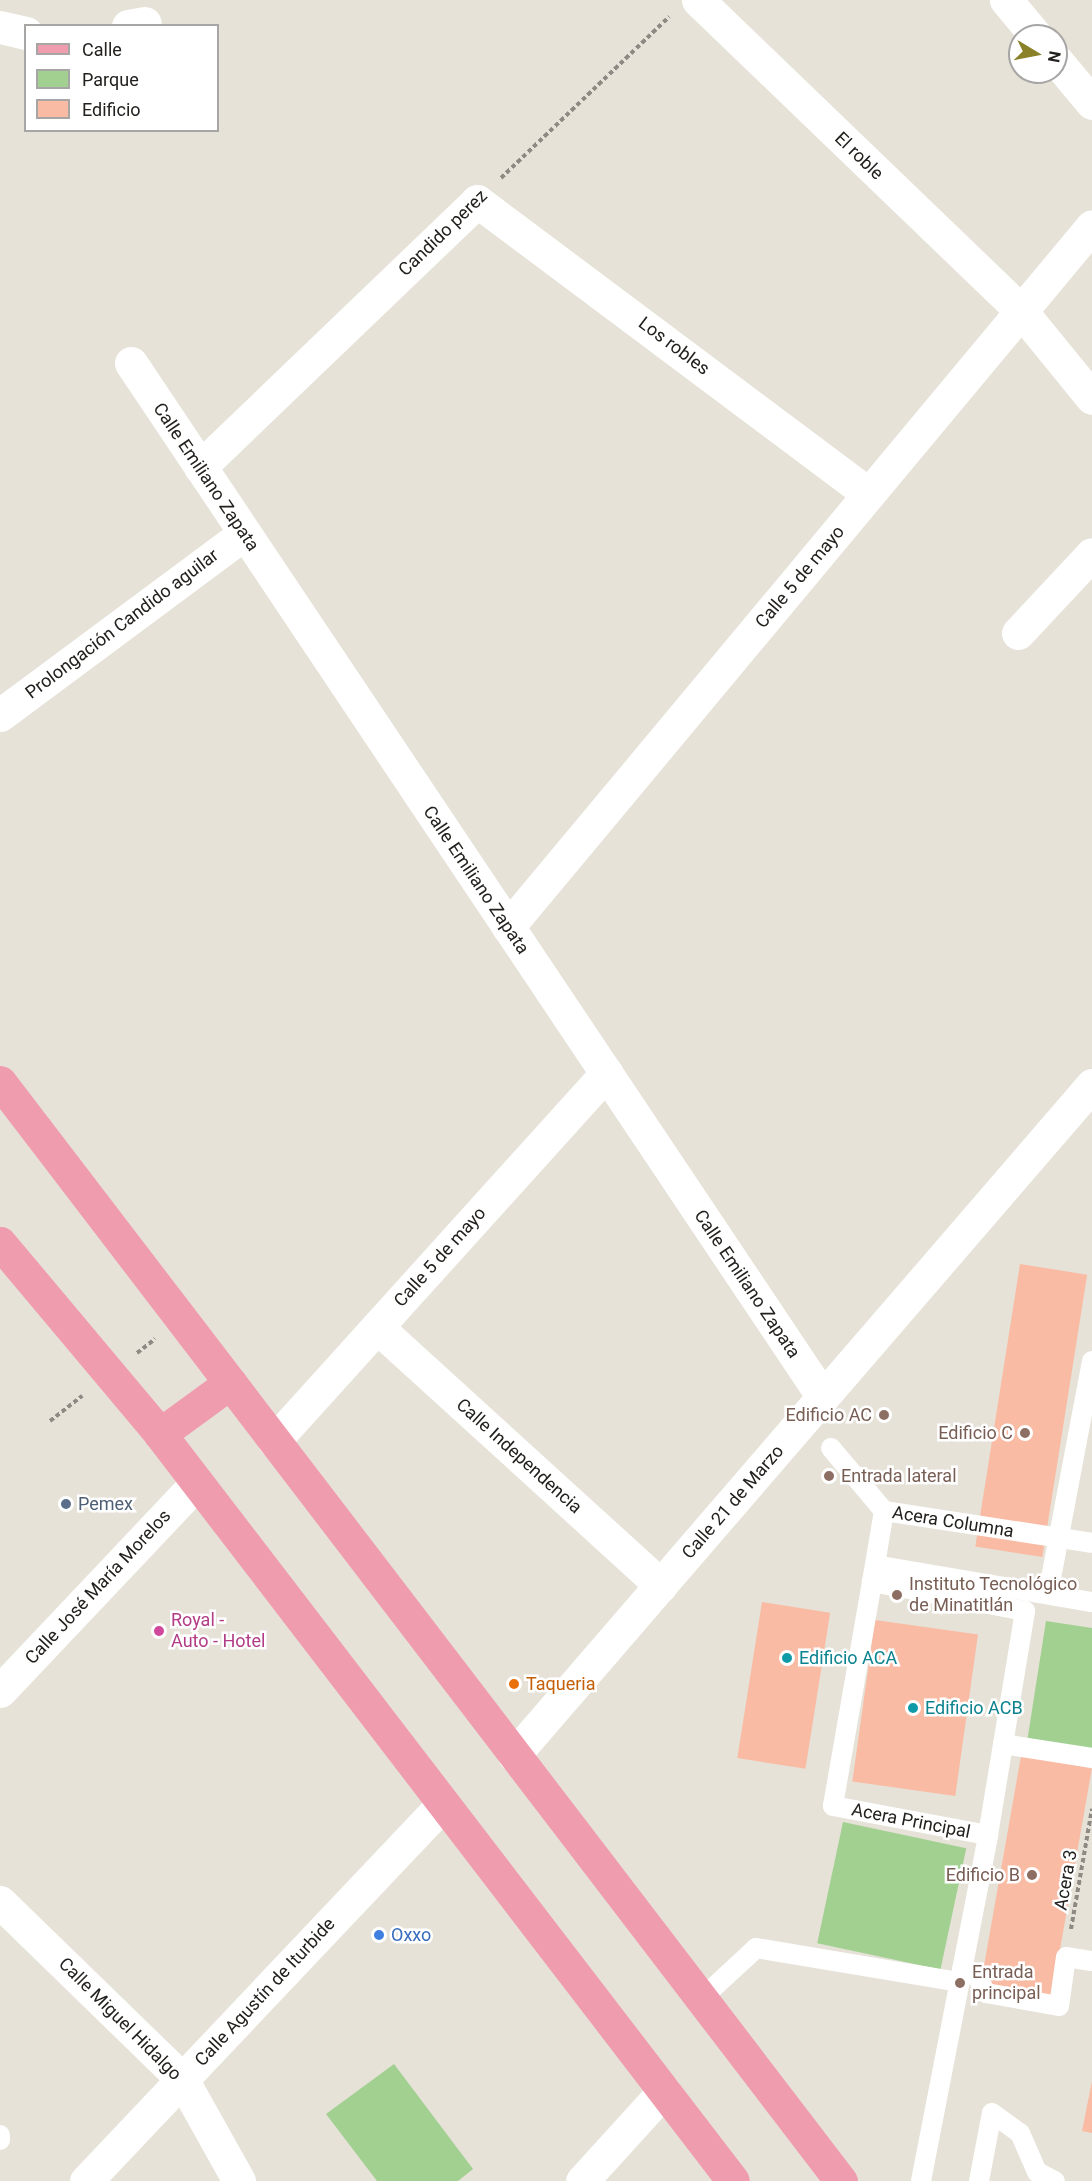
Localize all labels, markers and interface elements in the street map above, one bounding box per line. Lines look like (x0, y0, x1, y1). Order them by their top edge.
legend (24, 24, 219, 132)
north arrow (1008, 24, 1068, 84)
text: Calle (82, 39, 122, 60)
text: N (1044, 50, 1065, 64)
text: Parque (82, 69, 139, 90)
text: Edificio (82, 99, 141, 120)
street label: El roble (830, 128, 888, 184)
street label: Candido perez (394, 185, 492, 281)
street label: Los robles (634, 312, 714, 380)
street label: Calle Emiliano Zapata (148, 399, 264, 555)
street label: Calle 5 de mayo (751, 521, 849, 633)
street label: Prolongación Candido aguilar (21, 544, 223, 704)
street label: Calle Emiliano Zapata (418, 802, 534, 958)
street label: Calle 5 de mayo (389, 1203, 491, 1311)
street label: Calle Emiliano Zapata (689, 1206, 805, 1362)
street label: Calle Independencia (452, 1394, 586, 1518)
place label: Edificio AC (786, 1404, 872, 1426)
marker: Edificio AC (877, 1408, 891, 1422)
place label: Edificio C (938, 1422, 1013, 1444)
marker: Edificio C (1018, 1426, 1032, 1440)
street label: Calle 21 de Marzo (678, 1441, 788, 1563)
place label: Entrada lateral (841, 1465, 957, 1487)
marker: Entrada lateral (822, 1469, 836, 1483)
place label: Pemex (78, 1493, 133, 1515)
marker: Pemex (59, 1497, 73, 1511)
street label: Acera Columna (891, 1502, 1015, 1542)
street label: Calle José María Morelos (21, 1505, 175, 1669)
place label: Instituto Tecnológico de Minatitlán (909, 1574, 1078, 1616)
marker: Instituto Tecnológico de Minatitlán (890, 1588, 904, 1602)
place label: Royal - Auto - Hotel (171, 1610, 265, 1652)
marker: Royal - Auto - Hotel (152, 1624, 166, 1638)
place label: Edificio ACA (799, 1647, 897, 1669)
marker: Edificio ACA (780, 1651, 794, 1665)
place label: Taqueria (526, 1673, 596, 1695)
marker: Taqueria (507, 1677, 521, 1691)
place label: Edificio ACB (925, 1697, 1023, 1719)
marker: Edificio ACB (906, 1701, 920, 1715)
street label: Acera Principal (850, 1799, 972, 1843)
street label: Acera 3 (1050, 1848, 1082, 1912)
place label: Edificio B (946, 1864, 1020, 1886)
marker: Edificio B (1025, 1868, 1039, 1882)
street label: Calle Agustín de Iturbide (191, 1913, 339, 2071)
place label: Oxxo (391, 1924, 431, 1946)
marker: Oxxo (372, 1928, 386, 1942)
street label: Calle Miguel Hidalgo (54, 1953, 186, 2085)
place label: Entrada principal (972, 1962, 1041, 2004)
marker: Entrada principal (953, 1976, 967, 1990)

